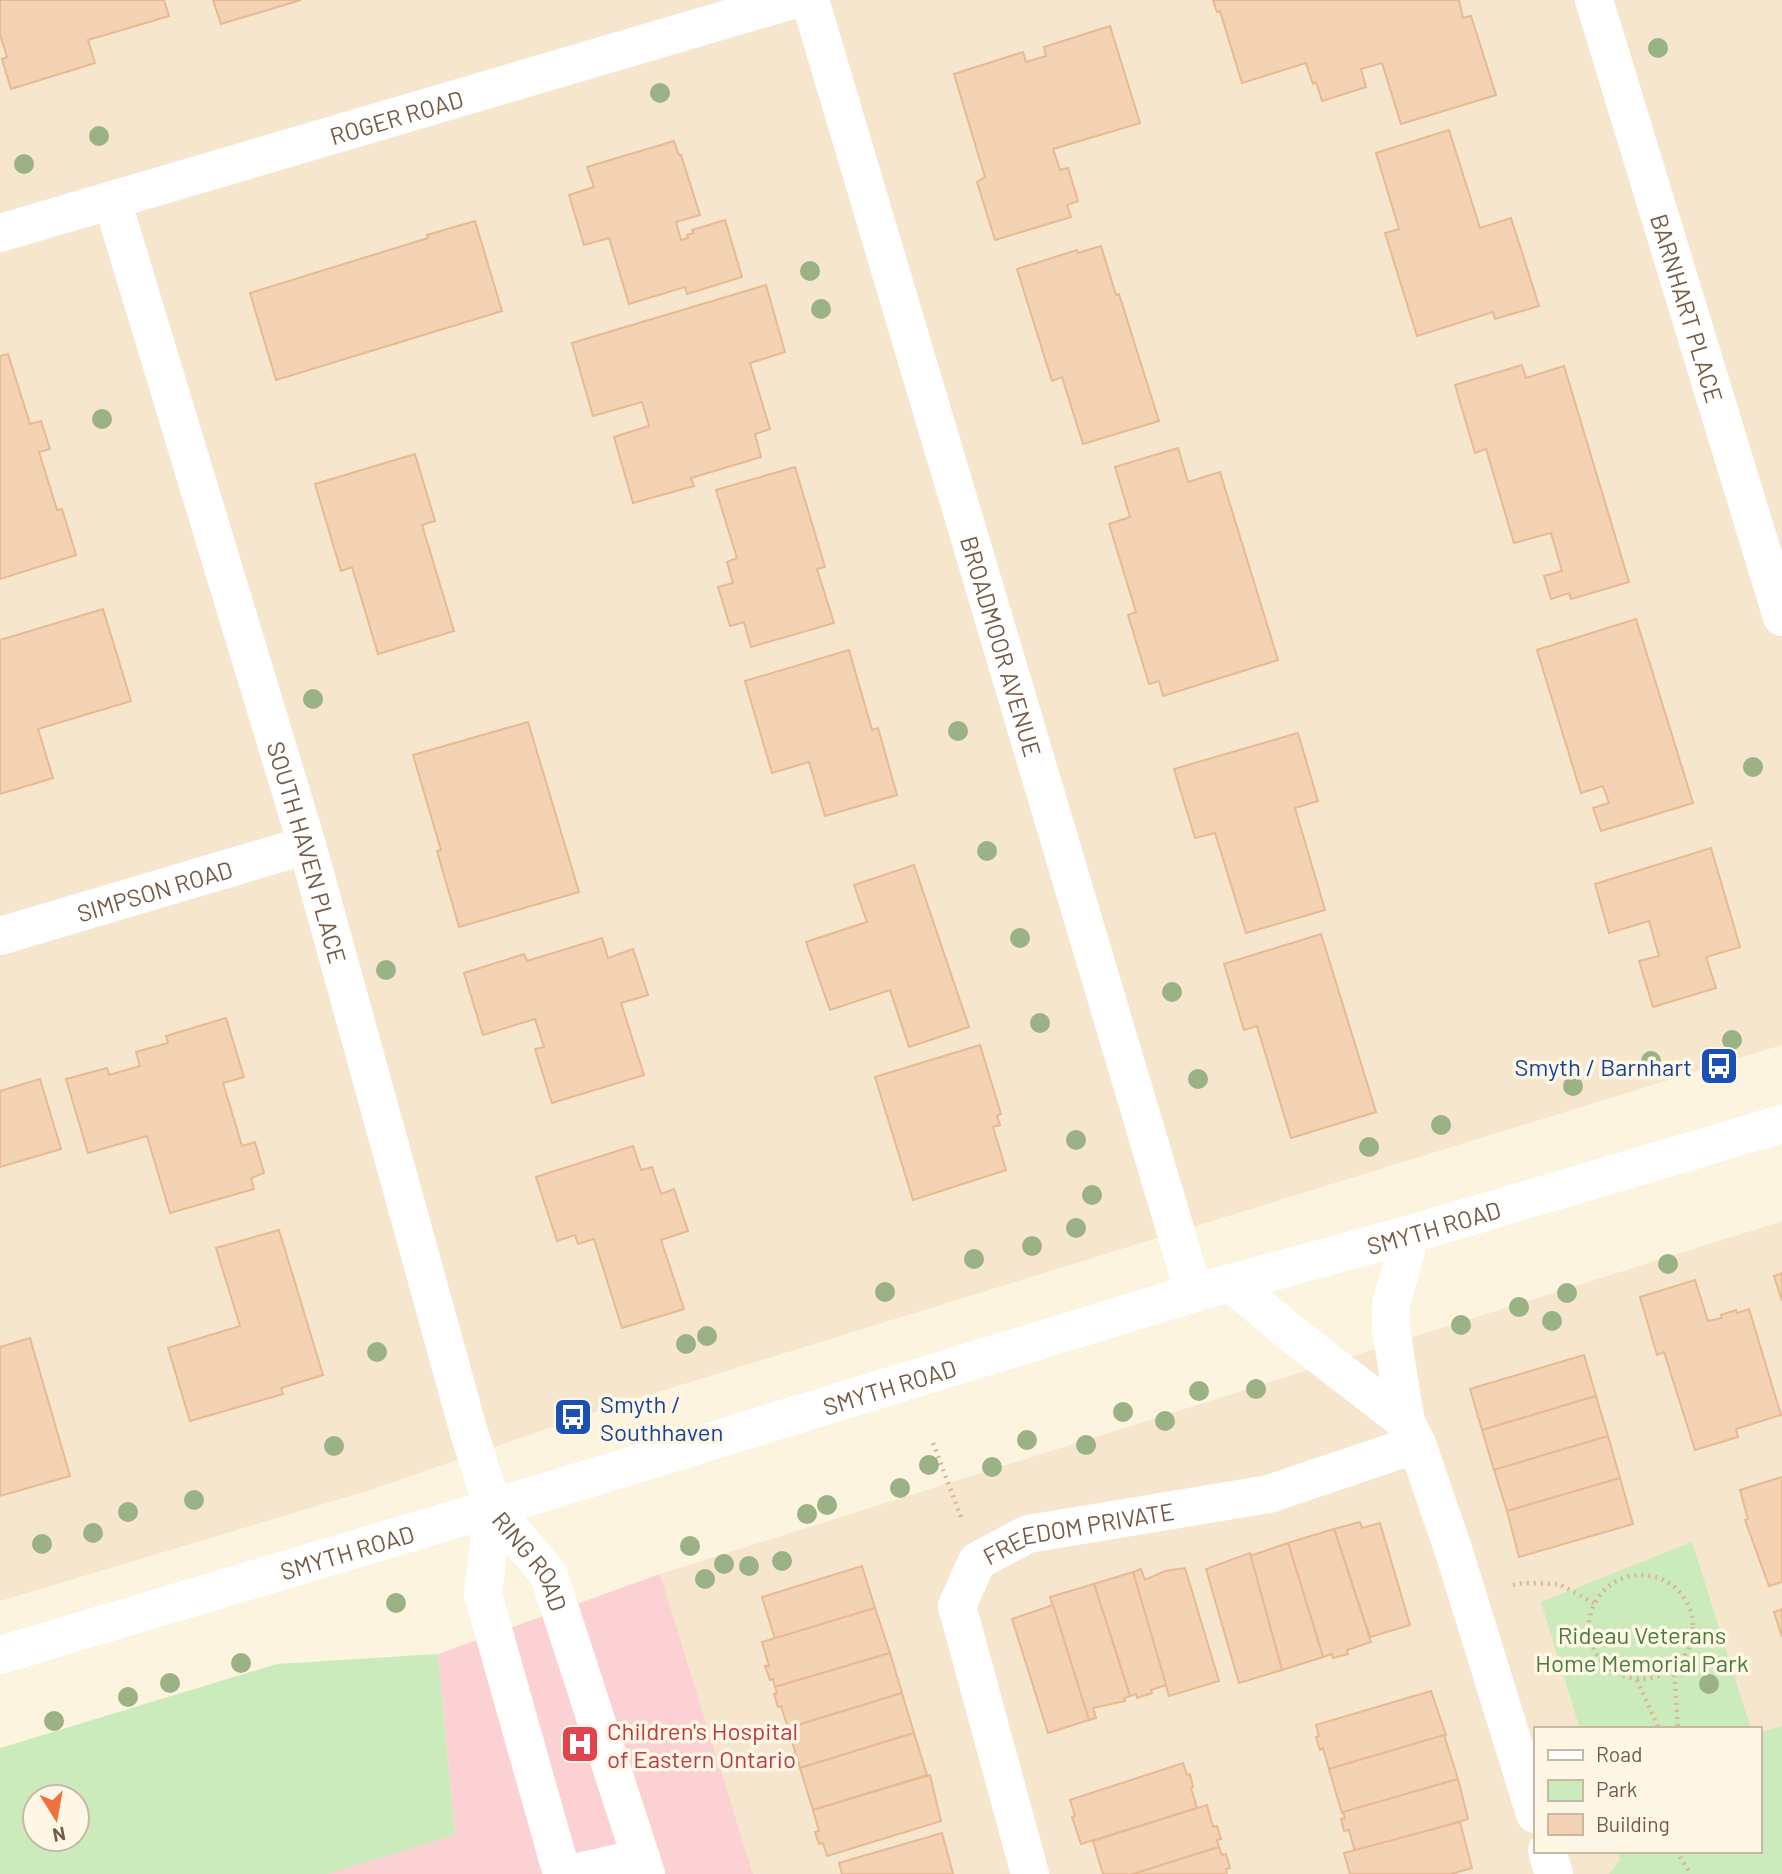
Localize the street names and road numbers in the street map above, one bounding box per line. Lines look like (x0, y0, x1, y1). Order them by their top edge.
street label: ROGER ROAD (326, 83, 466, 150)
street label: BARNHART PLACE (1645, 210, 1730, 406)
street label: BROADMOOR AVENUE (955, 532, 1048, 760)
street label: SOUTH HAVEN PLACE (262, 738, 353, 966)
street label: SIMPSON ROAD (73, 854, 236, 927)
street label: SMYTH ROAD (1363, 1194, 1504, 1260)
street label: SMYTH ROAD (819, 1352, 960, 1421)
street label: FREEDOM PRIVATE (978, 1495, 1176, 1570)
street label: RING ROAD (487, 1505, 574, 1614)
street label: SMYTH ROAD (277, 1518, 417, 1585)

